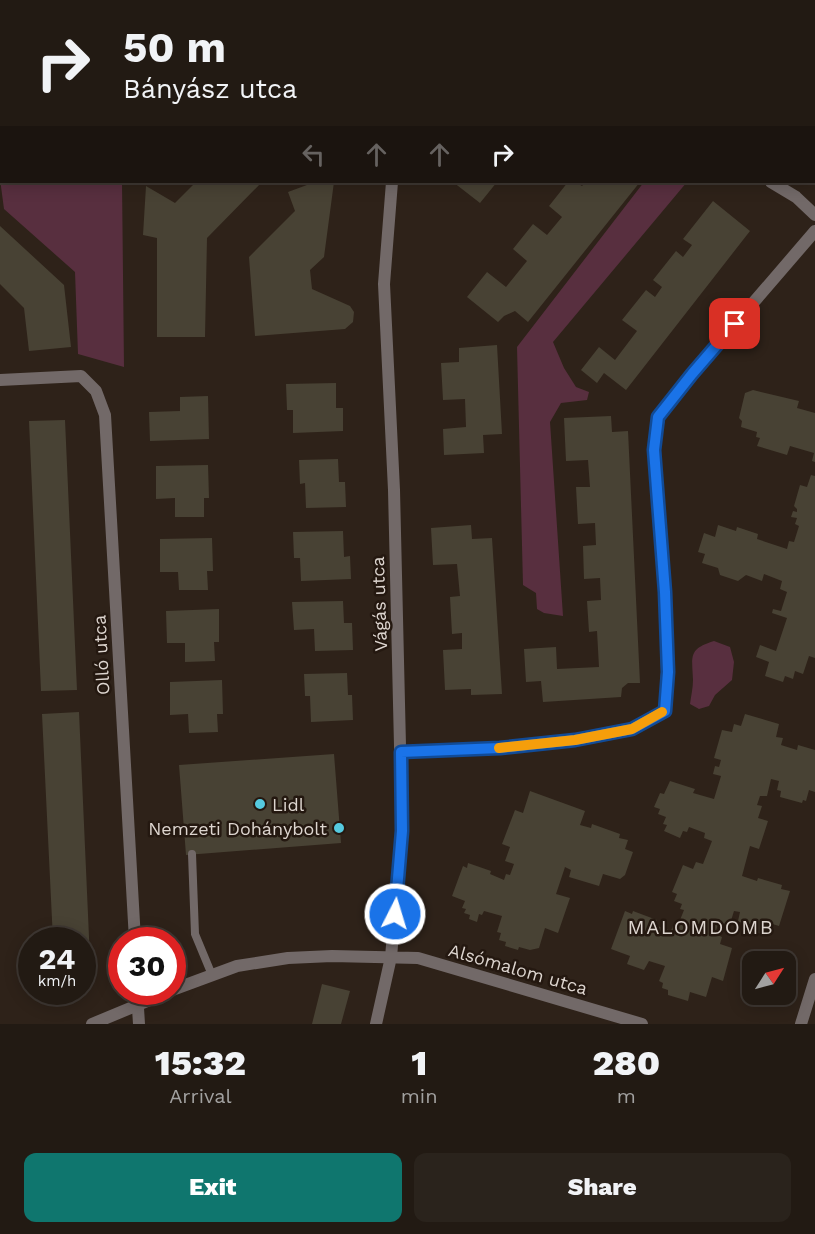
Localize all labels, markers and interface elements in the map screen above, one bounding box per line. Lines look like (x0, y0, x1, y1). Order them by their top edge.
text: 50 m (123, 23, 226, 72)
icon: right (24, 24, 102, 102)
text: Bányász utca (123, 73, 297, 105)
icon: left (297, 138, 330, 171)
icon: ahead (360, 138, 393, 171)
icon: ahead (423, 138, 456, 171)
icon: right (486, 138, 519, 171)
pin (709, 298, 760, 349)
icon: arrive (718, 307, 751, 340)
street label: Vágás utca (367, 556, 391, 652)
street label: Olló utca (88, 614, 114, 696)
place label: Lidl (272, 794, 305, 815)
marker: Lidl (253, 797, 267, 811)
place label: Nemzeti Dohánybolt (148, 818, 327, 839)
marker: Nemzeti Dohánybolt (332, 821, 346, 835)
position arrow (363, 882, 427, 946)
district label: MALOMDOMB (628, 915, 774, 939)
speed limit sign: 30 (108, 927, 186, 1005)
street label: Alsómalom utca (446, 939, 590, 999)
text: 24 (39, 941, 75, 976)
north arrow (742, 951, 796, 1005)
map controls (742, 951, 796, 1005)
text: km/h (38, 972, 76, 990)
text: 15:32 (155, 1042, 246, 1084)
text: 1 (411, 1042, 427, 1084)
text: 280 (592, 1042, 660, 1084)
text: Arrival (169, 1084, 232, 1108)
text: min (401, 1084, 438, 1108)
text: m (617, 1084, 636, 1108)
button: Exit (24, 1153, 402, 1222)
button: Share (414, 1153, 791, 1222)

